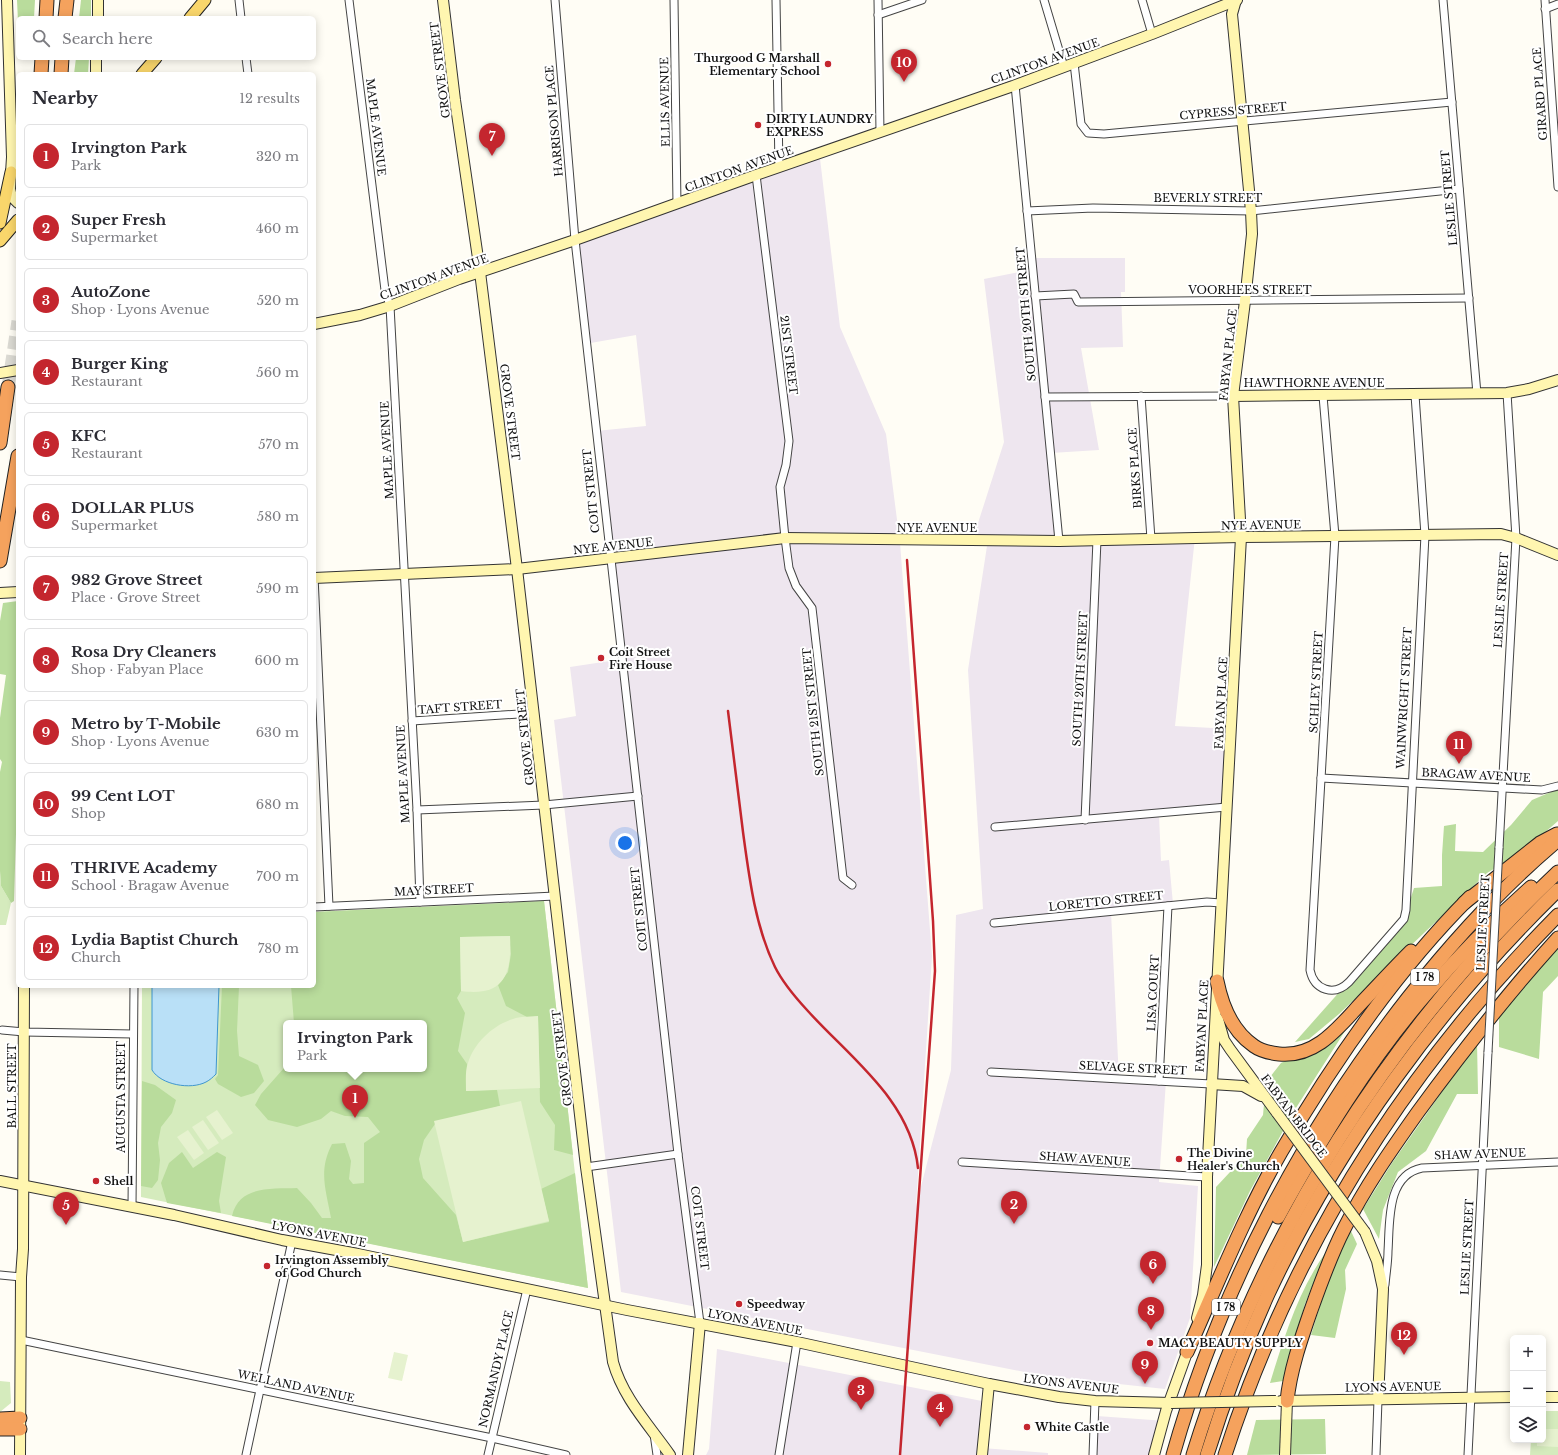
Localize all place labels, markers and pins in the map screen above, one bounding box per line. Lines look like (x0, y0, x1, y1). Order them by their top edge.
pin: 10 (891, 49, 917, 82)
place label: Thurgood G Marshall Elementary School (694, 51, 820, 78)
marker: Thurgood G Marshall Elementary School (823, 59, 833, 69)
place label: DIRTY LAUNDRY EXPRESS (766, 112, 874, 139)
marker: DIRTY LAUNDRY EXPRESS (753, 120, 763, 130)
pin: 7 (479, 123, 505, 156)
place label: Coit Street Fire House (609, 645, 673, 672)
marker: Coit Street Fire House (596, 653, 606, 663)
pin: 11 (1446, 731, 1472, 764)
pin: 1 (342, 1085, 368, 1118)
place label: The Divine Healer's Church (1187, 1146, 1280, 1173)
marker: The Divine Healer's Church (1174, 1154, 1184, 1164)
place label: Shell (104, 1174, 133, 1188)
marker: Shell (91, 1176, 101, 1186)
pin: 2 (1001, 1191, 1027, 1224)
pin: 5 (53, 1192, 79, 1225)
pin: 6 (1140, 1251, 1166, 1284)
place label: Irvington Assembly of God Church (275, 1253, 390, 1280)
marker: Irvington Assembly of God Church (262, 1261, 272, 1271)
place label: Speedway (747, 1297, 806, 1311)
pin: 8 (1138, 1297, 1164, 1330)
marker: Speedway (734, 1299, 744, 1309)
pin: 12 (1391, 1322, 1417, 1355)
place label: MACY BEAUTY SUPPLY (1158, 1336, 1304, 1350)
marker: MACY BEAUTY SUPPLY (1145, 1338, 1155, 1348)
pin: 9 (1132, 1351, 1158, 1384)
pin: 3 (848, 1377, 874, 1410)
pin: 4 (927, 1394, 953, 1427)
place label: White Castle (1034, 1420, 1110, 1434)
marker: White Castle (1022, 1422, 1032, 1432)

